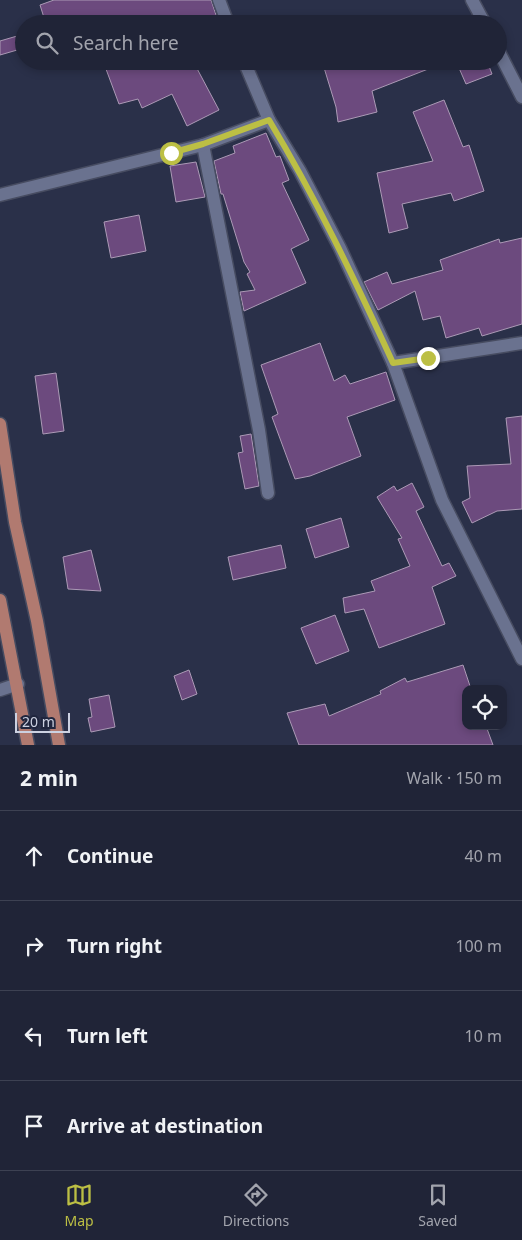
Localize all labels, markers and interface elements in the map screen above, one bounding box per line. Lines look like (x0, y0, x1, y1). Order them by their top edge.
search box (15, 15, 507, 70)
icon: search (33, 29, 61, 57)
text: Search here (73, 30, 179, 56)
route start (160, 142, 183, 165)
route end (417, 347, 440, 370)
map controls (462, 685, 507, 730)
button: locate (462, 685, 507, 730)
scale bar (15, 710, 70, 733)
text: 20 m (22, 712, 55, 731)
text: 2 min (20, 764, 78, 792)
text: Walk · 150 m (407, 767, 502, 789)
icon: ahead (20, 842, 48, 870)
text: Continue (67, 843, 153, 869)
text: 40 m (465, 845, 502, 867)
icon: right (20, 932, 48, 960)
text: Turn right (67, 933, 162, 959)
text: 100 m (455, 935, 502, 957)
icon: left (20, 1022, 48, 1050)
text: Turn left (67, 1023, 148, 1049)
text: 10 m (465, 1025, 502, 1047)
icon: arrive (20, 1112, 48, 1140)
text: Arrive at destination (67, 1113, 263, 1139)
tab: Map (65, 1181, 94, 1230)
tab: Directions (223, 1181, 289, 1230)
tab: Saved (418, 1181, 457, 1230)

